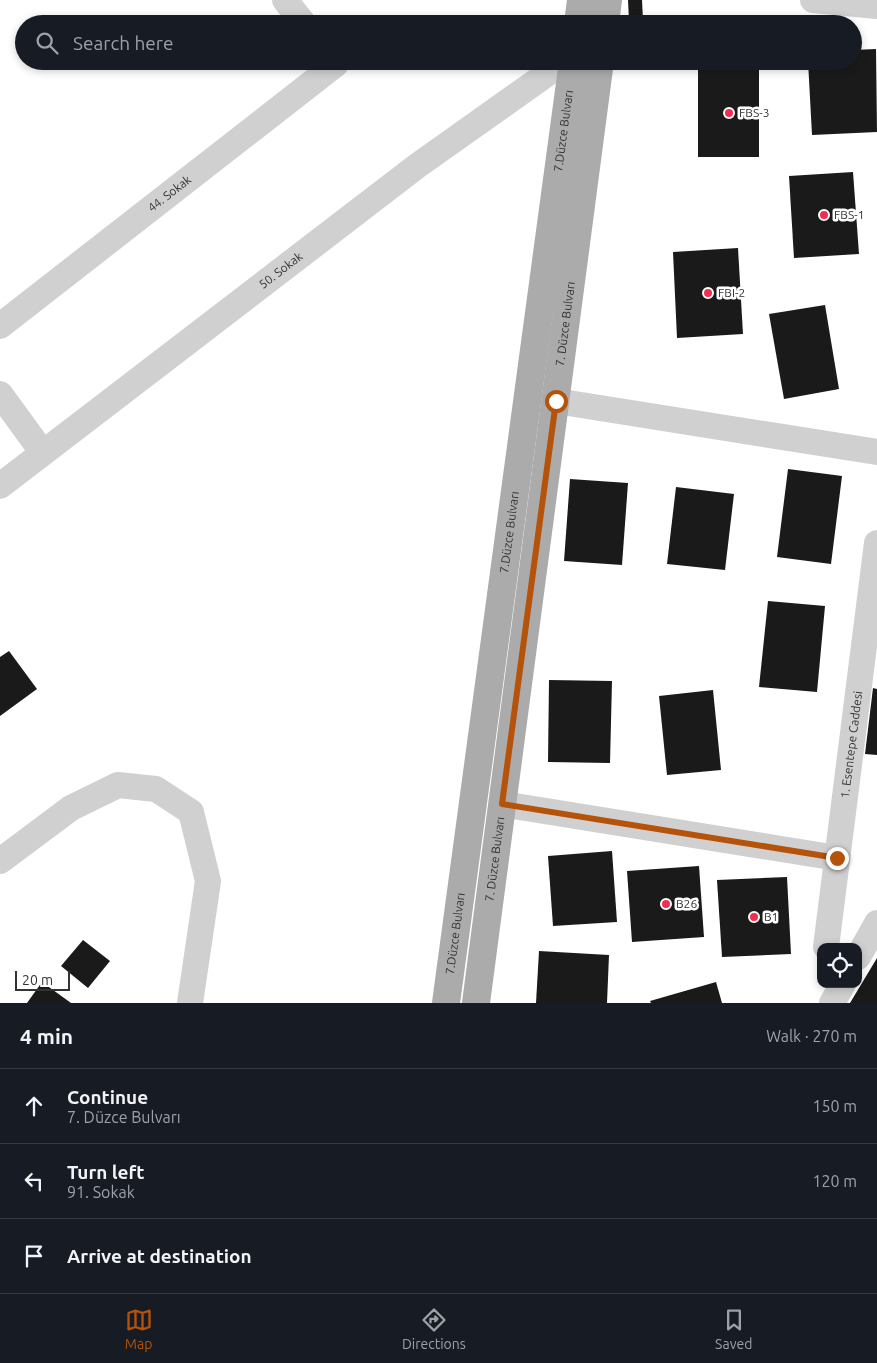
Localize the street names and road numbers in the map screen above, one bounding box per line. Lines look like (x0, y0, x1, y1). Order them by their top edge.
street label: 7.Düzce Bulvarı (551, 89, 575, 173)
street label: 44. Sokak (145, 173, 193, 214)
street label: 50. Sokak (256, 249, 305, 291)
street label: 7. Düzce Bulvarı (553, 281, 577, 367)
street label: 7.Düzce Bulvarı (497, 490, 521, 574)
street label: 1. Esentepe Caddesi (838, 690, 864, 799)
street label: 7. Düzce Bulvarı (482, 816, 506, 902)
street label: 7.Düzce Bulvarı (443, 892, 467, 975)

